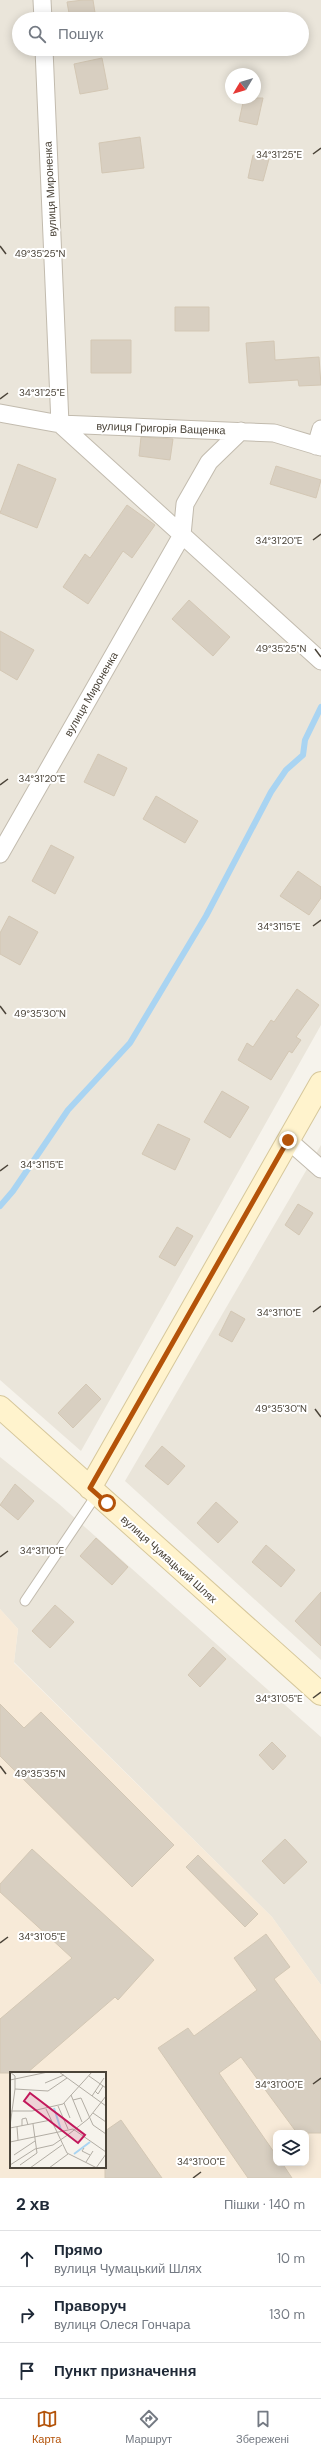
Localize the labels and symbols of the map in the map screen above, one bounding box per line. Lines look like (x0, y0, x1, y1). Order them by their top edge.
north arrow (225, 68, 261, 104)
street label: вулиця Мироненка (40, 140, 59, 237)
text: 34°31'25"E (256, 148, 302, 161)
text: 49°35'25"N (15, 247, 65, 260)
text: 34°31'25"E (19, 386, 65, 399)
street label: вулиця Григорія Ващенка (96, 419, 227, 437)
text: 34°31'20"E (256, 534, 303, 547)
text: 49°35'25"N (256, 642, 306, 655)
street label: вулиця Мироненка (61, 648, 121, 739)
text: 34°31'20"E (19, 772, 66, 785)
text: 34°31'15"E (257, 920, 301, 933)
text: 49°35'30"N (14, 1007, 66, 1020)
route end (279, 1131, 297, 1149)
text: 34°31'15"E (20, 1158, 64, 1171)
text: 34°31'10"E (257, 1306, 302, 1319)
text: 49°35'30"N (255, 1402, 307, 1415)
route start (98, 1494, 116, 1512)
street label: вулиця Чумацький Шлях (118, 1512, 221, 1606)
text: 34°31'10"E (20, 1544, 65, 1557)
text: 34°31'05"E (255, 1692, 303, 1705)
text: 49°35'35"N (15, 1767, 66, 1780)
text: 34°31'05"E (18, 1930, 66, 1943)
inset map (10, 2072, 106, 2168)
text: 34°31'00"E (255, 2078, 303, 2091)
text: 34°31'00"E (177, 2155, 225, 2168)

